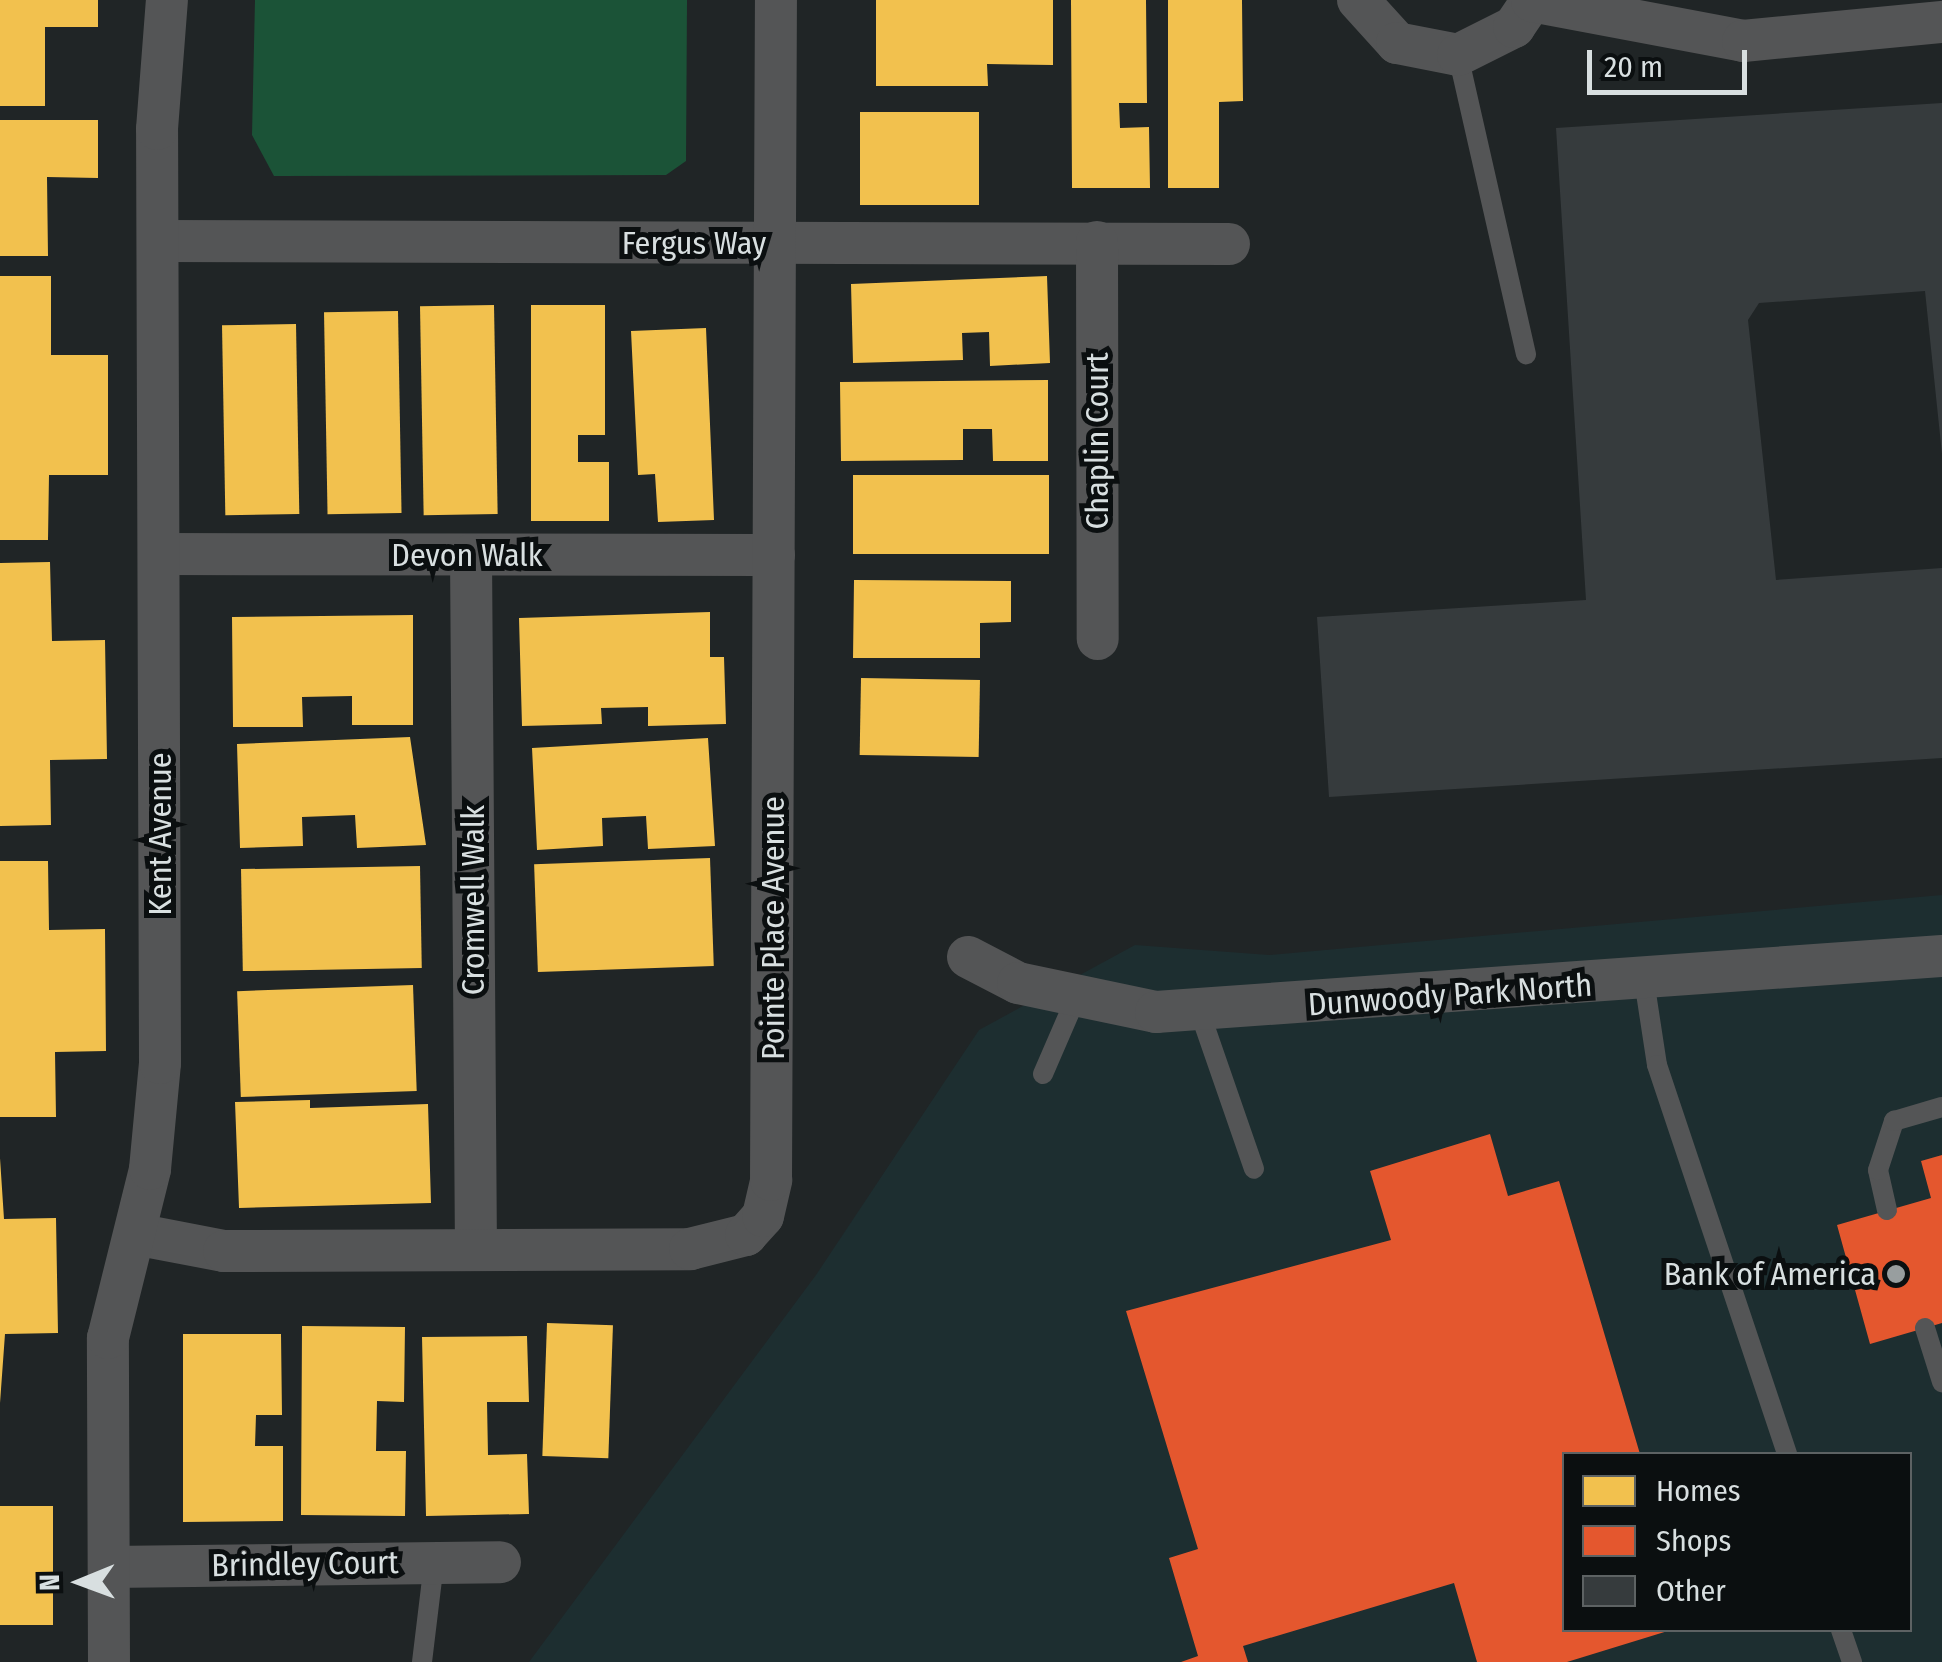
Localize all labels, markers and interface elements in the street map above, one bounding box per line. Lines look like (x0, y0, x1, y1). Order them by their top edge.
scale bar (1592, 30, 1752, 92)
text: 20 m (1604, 49, 1663, 85)
street label: Fergus Way (622, 224, 766, 262)
street label: Chaplin Court (1078, 352, 1116, 530)
street label: Devon Walk (391, 536, 543, 574)
street label: Kent Avenue (141, 752, 179, 916)
street label: Pointe Place Avenue (754, 796, 792, 1060)
street label: Cromwell Walk (454, 805, 492, 995)
street label: Dunwoody Park North (1307, 966, 1593, 1024)
place label: Bank of America (1664, 1255, 1876, 1293)
marker: Bank of America (1885, 1263, 1907, 1285)
legend (1562, 1452, 1912, 1632)
text: Homes (1656, 1473, 1741, 1509)
text: Shops (1656, 1523, 1731, 1559)
north arrow (30, 1532, 130, 1632)
street label: Brindley Court (211, 1543, 399, 1585)
text: Other (1656, 1573, 1726, 1609)
text: N (33, 1574, 66, 1591)

